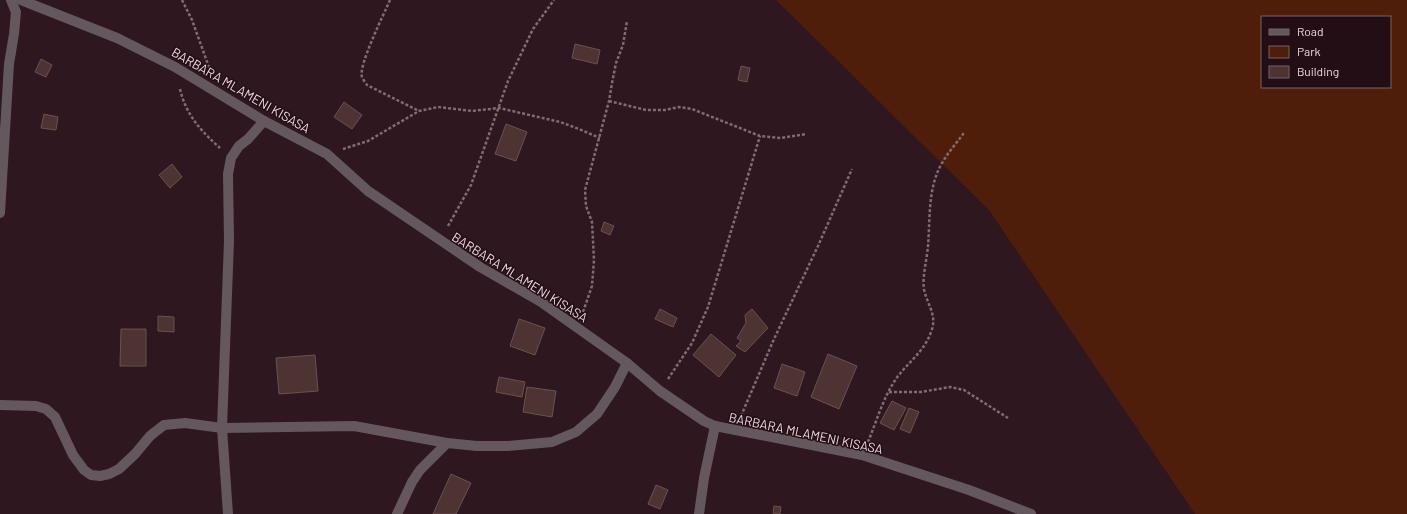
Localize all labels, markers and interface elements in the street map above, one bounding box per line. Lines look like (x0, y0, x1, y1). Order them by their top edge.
legend (1261, 16, 1391, 88)
text: Road (1297, 24, 1324, 38)
street label: BARBARA MLAMENI KISASA (169, 44, 313, 136)
text: Park (1297, 44, 1321, 58)
text: Building (1297, 64, 1339, 78)
street label: BARBARA MLAMENI KISASA (449, 229, 591, 325)
street label: BARBARA MLAMENI KISASA (727, 409, 885, 457)

